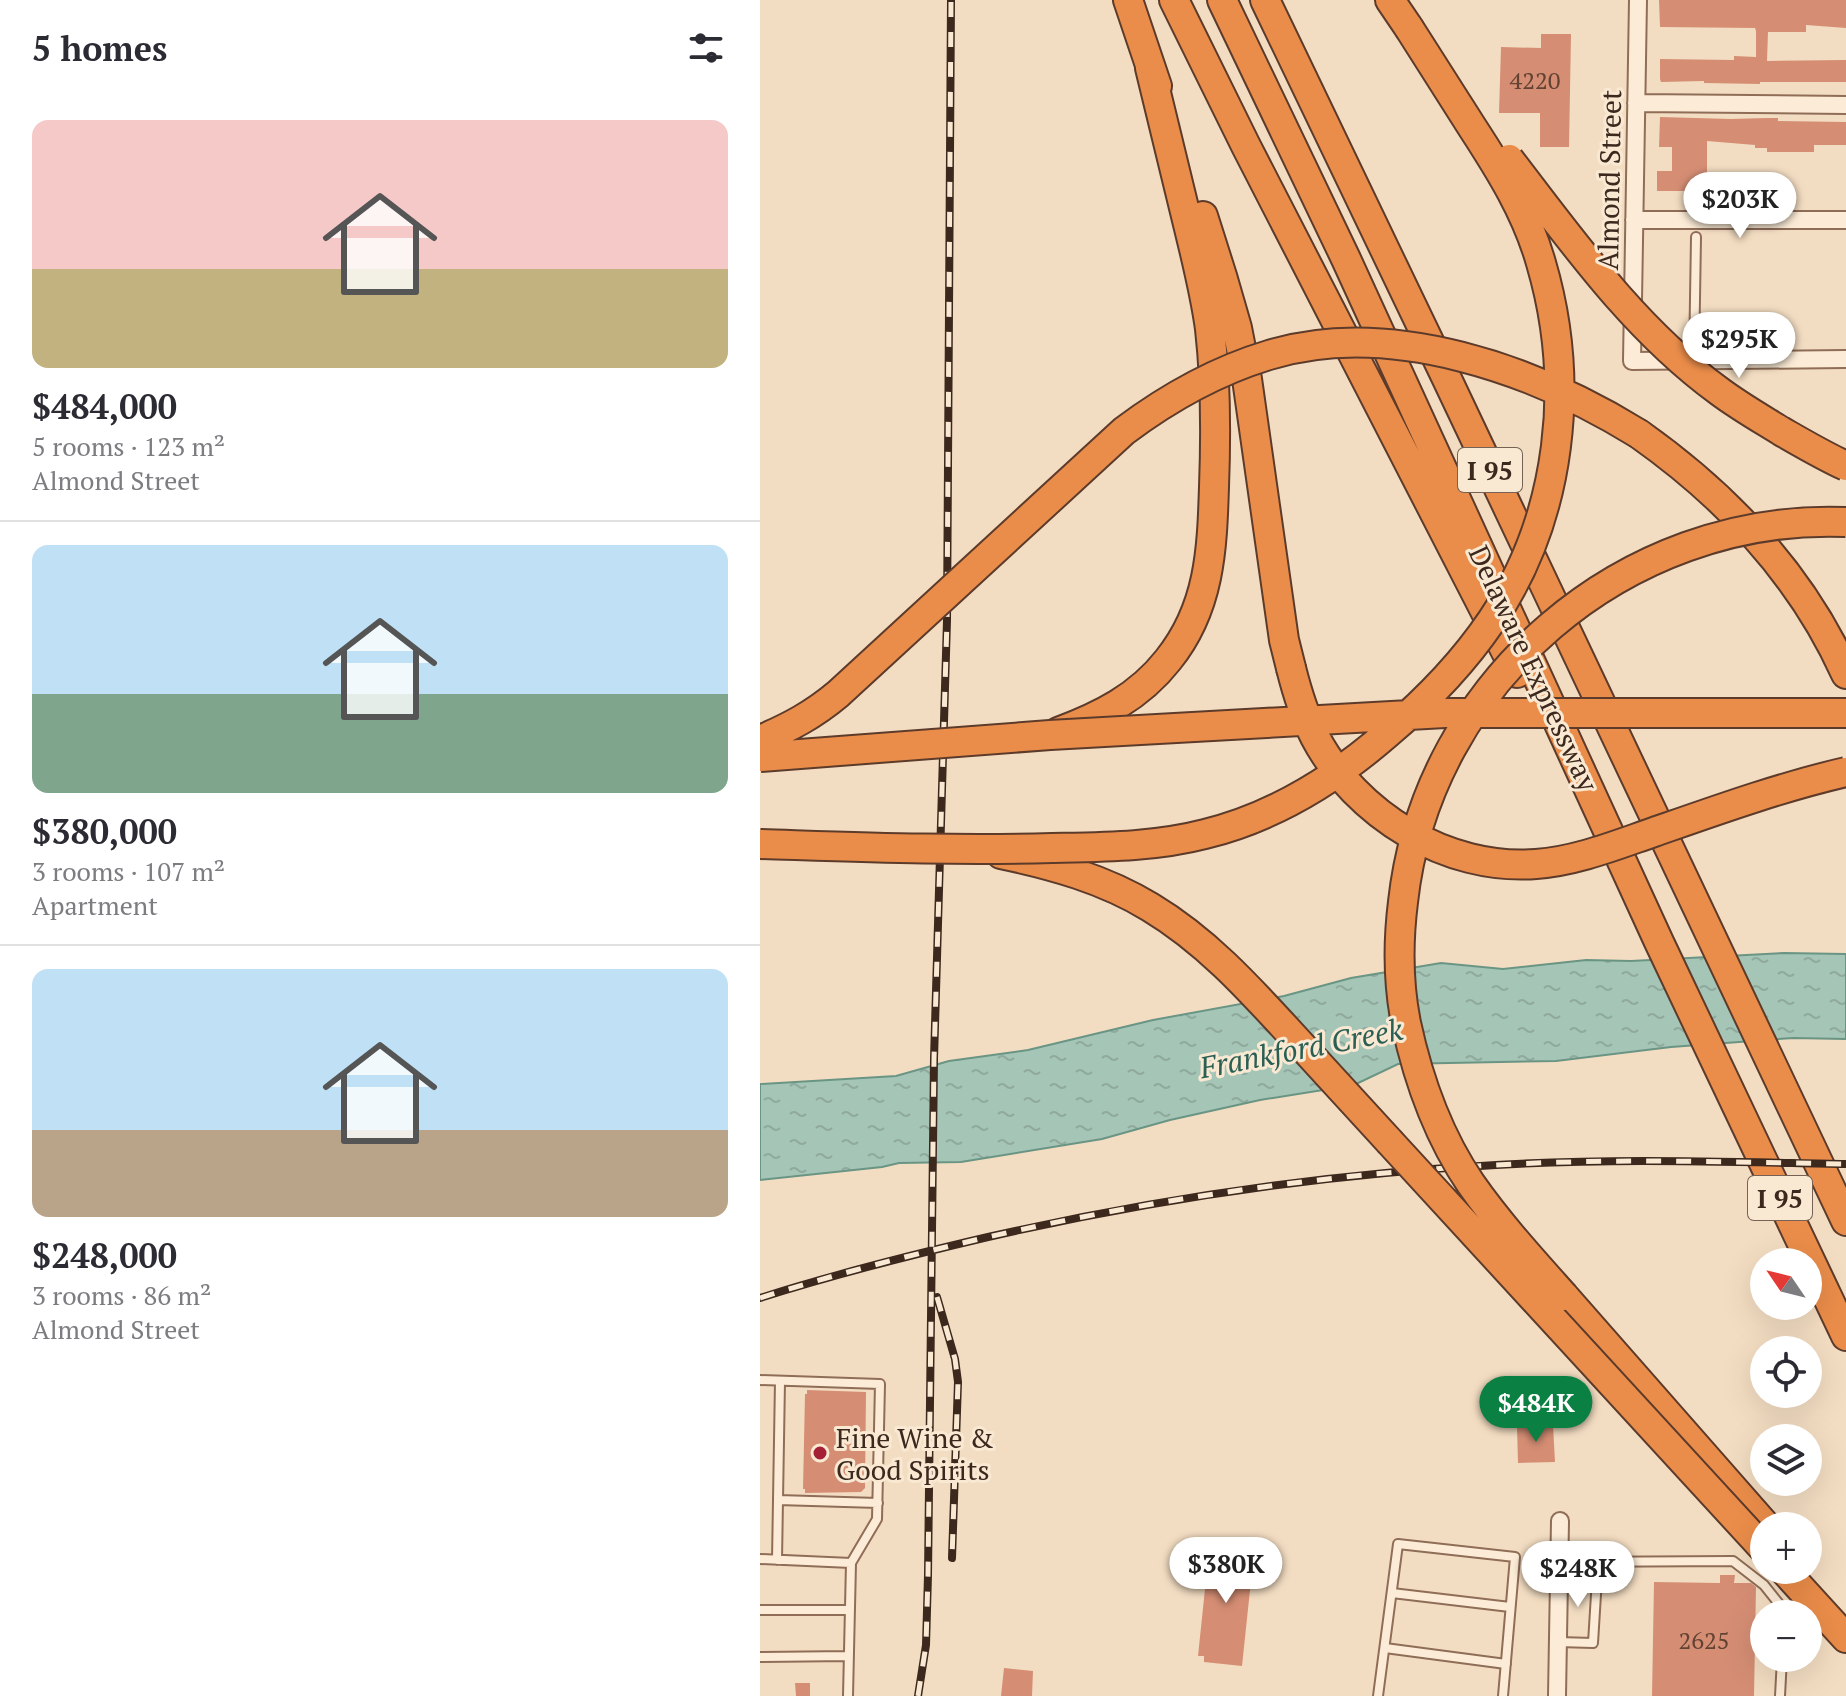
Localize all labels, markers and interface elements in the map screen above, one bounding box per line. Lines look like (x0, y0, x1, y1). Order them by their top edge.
text: 5 homes (32, 26, 167, 71)
icon: filters (684, 26, 728, 70)
house number: 4220 (1509, 64, 1561, 96)
street label: Almond Street (1589, 89, 1629, 271)
icon: home (308, 172, 452, 316)
pin: $203K (1684, 172, 1796, 240)
text: $203K (1701, 181, 1779, 215)
pin: $295K (1683, 312, 1795, 380)
text: $295K (1700, 321, 1778, 355)
text: $484,000 (32, 384, 177, 429)
text: 5 rooms · 123 m² (32, 429, 225, 463)
road number: I 95 (1458, 448, 1522, 492)
text: Almond Street (32, 463, 200, 497)
street label: Delaware Expressway (1461, 539, 1608, 798)
icon: home (308, 597, 452, 741)
text: $380,000 (32, 809, 177, 854)
text: 3 rooms · 107 m² (32, 854, 225, 888)
text: Apartment (32, 888, 158, 922)
water label: Frankford Creek (1195, 1009, 1406, 1087)
icon: home (308, 1021, 452, 1165)
road number: I 95 (1748, 1176, 1812, 1220)
text: $248,000 (32, 1233, 177, 1278)
north arrow (1750, 1248, 1822, 1320)
map controls (1750, 1248, 1822, 1672)
text: 3 rooms · 86 m² (32, 1278, 211, 1312)
text: Almond Street (32, 1312, 200, 1346)
button: locate (1750, 1336, 1822, 1408)
pin: $484K (1480, 1376, 1592, 1444)
text: $484K (1497, 1385, 1575, 1419)
place label: Fine Wine & Good Spirits (836, 1419, 994, 1488)
button: layers (1750, 1424, 1822, 1496)
marker: Fine Wine & Good Spirits (811, 1444, 829, 1462)
button: + (1750, 1512, 1822, 1584)
pin: $380K (1170, 1537, 1282, 1605)
pin: $248K (1522, 1541, 1634, 1609)
text: $380K (1187, 1546, 1265, 1580)
text: $248K (1539, 1550, 1617, 1584)
button: − (1750, 1600, 1822, 1672)
house number: 2625 (1678, 1624, 1730, 1656)

